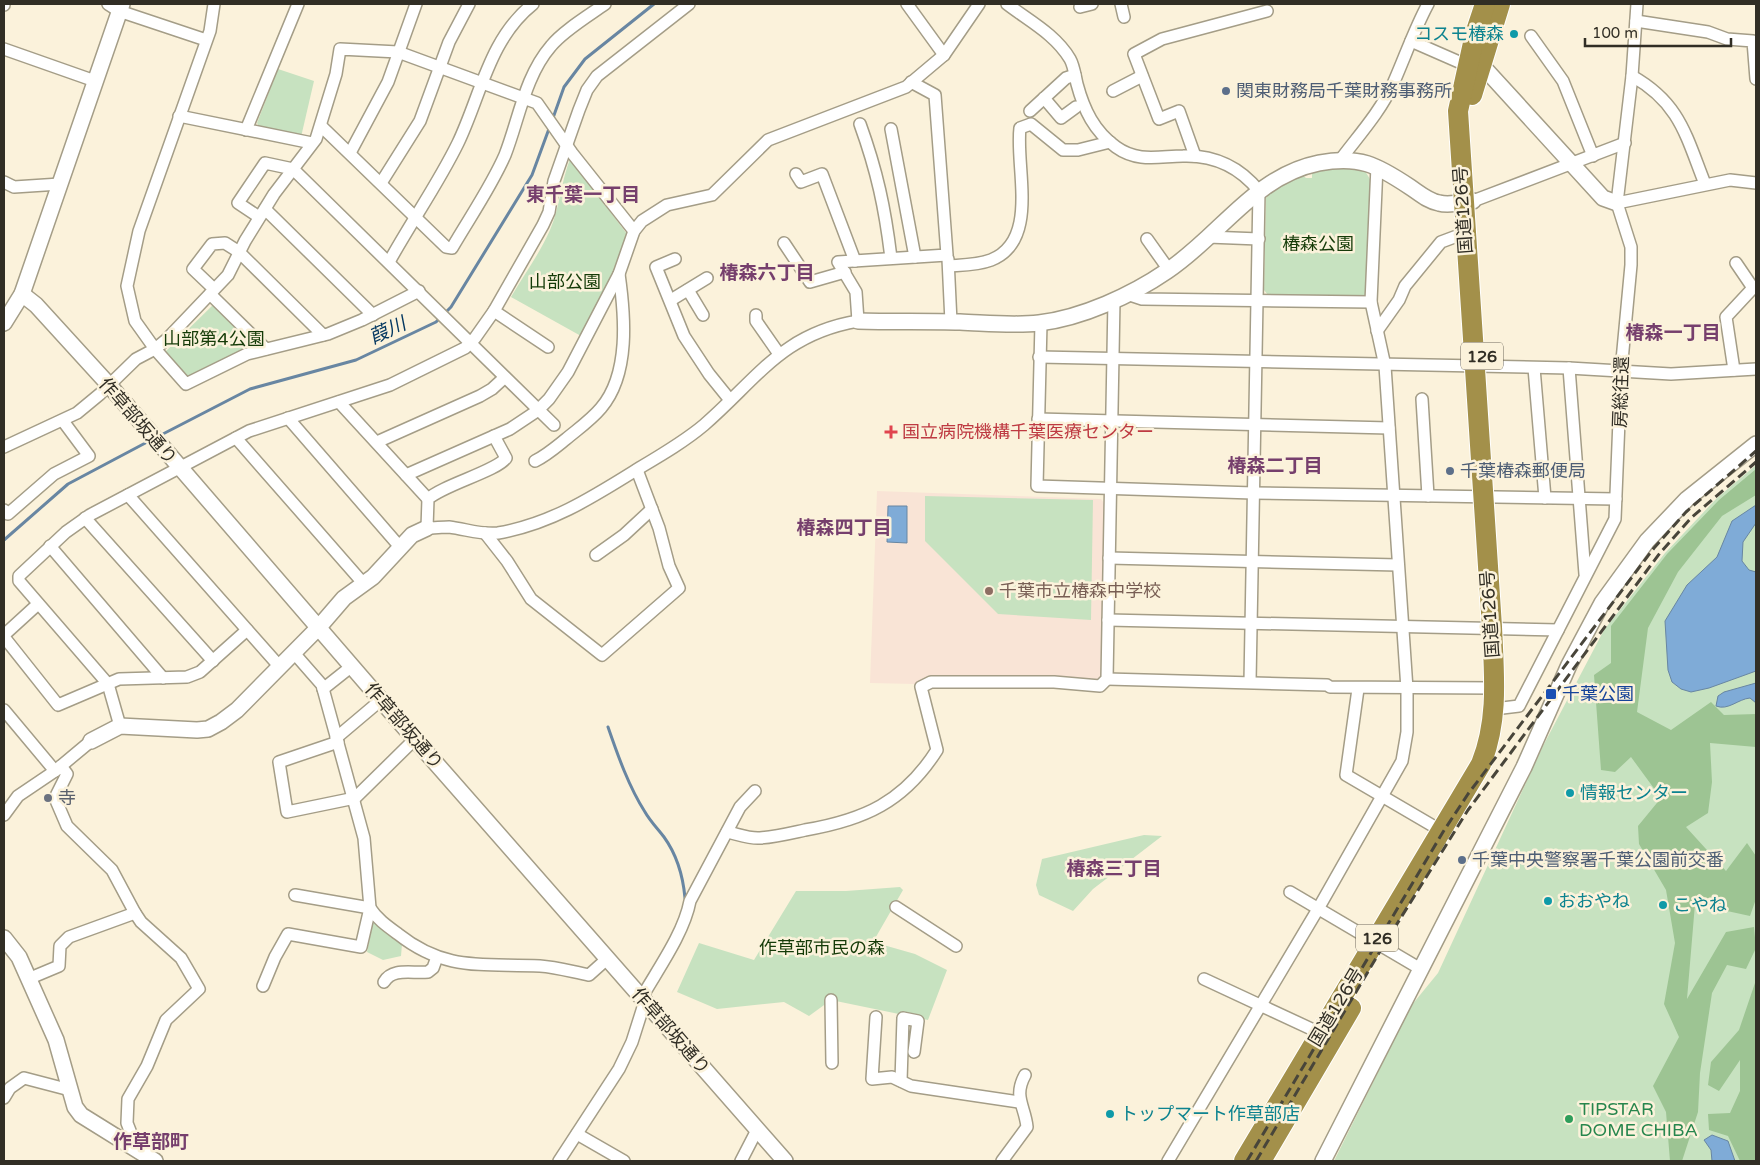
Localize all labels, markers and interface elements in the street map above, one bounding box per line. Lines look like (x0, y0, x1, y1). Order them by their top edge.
scale bar (1585, 15, 1731, 47)
place label: コスモ椿森 (1414, 23, 1504, 45)
text: 100 m (1592, 24, 1638, 42)
marker: コスモ椿森 (1508, 28, 1520, 40)
place label: 関東財務局千葉財務事務所 (1236, 80, 1452, 102)
marker: 関東財務局千葉財務事務所 (1220, 85, 1232, 97)
street label: 国道126号 (1449, 165, 1477, 255)
district label: 東千葉一丁目 (526, 184, 640, 206)
park label: 椿森公園 (1282, 233, 1354, 255)
district label: 椿森六丁目 (719, 262, 815, 284)
park label: 山部公園 (529, 271, 601, 293)
water label: 葭川 (366, 312, 411, 349)
district label: 椿森一丁目 (1625, 322, 1721, 344)
park label: 山部第4公園 (163, 328, 265, 350)
road number: 126 (1461, 342, 1503, 370)
street label: 房総往還 (1609, 356, 1633, 428)
street label: 作草部坂通り (94, 373, 182, 469)
place label: 国立病院機構千葉医療センター (902, 421, 1154, 443)
marker: 国立病院機構千葉医療センター (884, 425, 898, 439)
district label: 椿森二丁目 (1227, 455, 1323, 477)
place label: 千葉椿森郵便局 (1460, 460, 1586, 482)
marker: 千葉椿森郵便局 (1444, 465, 1456, 477)
district label: 椿森四丁目 (796, 517, 892, 539)
street label: 国道126号 (1476, 569, 1504, 659)
place label: 千葉市立椿森中学校 (999, 580, 1161, 602)
marker: 千葉市立椿森中学校 (983, 585, 995, 597)
street label: 作草部坂通り (360, 678, 448, 774)
place label: 千葉公園 (1562, 683, 1634, 705)
marker: 千葉公園 (1544, 687, 1558, 701)
place label: 情報センター (1580, 782, 1688, 804)
place label: 寺 (58, 787, 76, 809)
marker: 情報センター (1564, 787, 1576, 799)
marker: 寺 (42, 792, 54, 804)
place label: 千葉中央警察署千葉公園前交番 (1472, 849, 1724, 871)
marker: 千葉中央警察署千葉公園前交番 (1456, 854, 1468, 866)
district label: 椿森三丁目 (1066, 858, 1162, 880)
place label: おおやね (1558, 890, 1630, 912)
place label: こやね (1673, 894, 1727, 916)
marker: おおやね (1542, 895, 1554, 907)
marker: こやね (1657, 899, 1669, 911)
road number: 126 (1356, 924, 1398, 951)
park label: 作草部市民の森 (759, 937, 885, 959)
street label: 国道126号 (1304, 964, 1368, 1050)
street label: 作草部坂通り (627, 983, 715, 1079)
place label: TIPSTAR DOME CHIBA (1579, 1098, 1698, 1141)
place label: トップマート作草部店 (1120, 1103, 1300, 1125)
marker: トップマート作草部店 (1104, 1108, 1116, 1120)
marker: TIPSTAR DOME CHIBA (1563, 1113, 1575, 1125)
district label: 作草部町 (113, 1131, 189, 1153)

